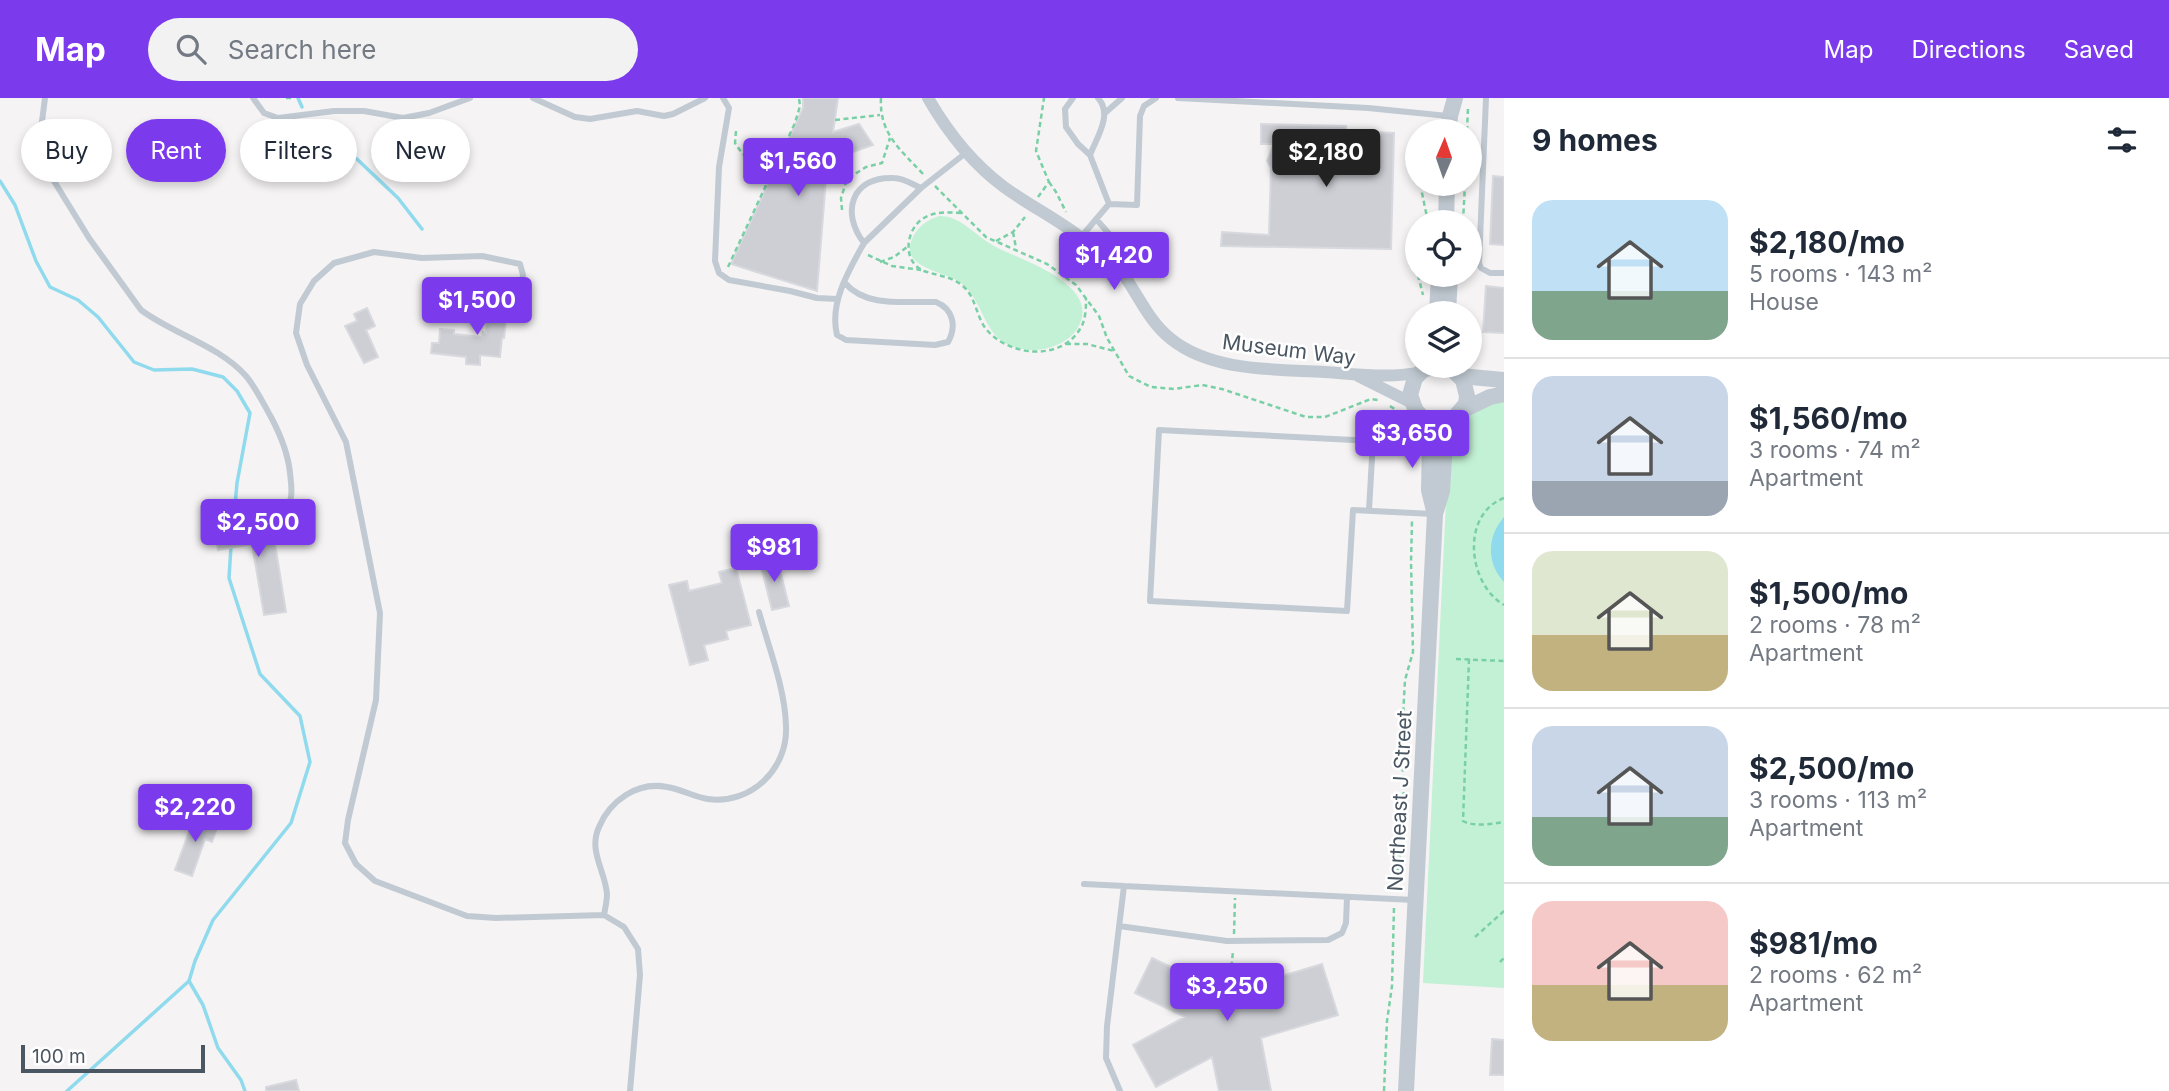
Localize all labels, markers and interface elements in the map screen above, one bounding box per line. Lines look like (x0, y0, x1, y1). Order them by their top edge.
search box (148, 18, 638, 81)
text: Map (35, 29, 106, 69)
icon: search (172, 30, 210, 68)
text: Search here (228, 34, 376, 65)
text: Map (1824, 35, 1873, 64)
text: Directions (1911, 35, 2026, 64)
text: Saved (2064, 35, 2134, 64)
chip: Buy (21, 119, 112, 182)
chip: Rent (126, 119, 226, 182)
chip: Filters (240, 119, 357, 182)
chip: New (371, 119, 470, 182)
north arrow (1405, 119, 1482, 196)
map controls (1405, 119, 1482, 378)
icon: filters (2103, 121, 2141, 159)
text: 9 homes (1532, 122, 1658, 158)
pin: $2,180 (1269, 130, 1383, 189)
text: $2,180 (1288, 138, 1364, 166)
pin: $1,560 (741, 139, 855, 198)
text: $1,560 (759, 147, 837, 175)
button: locate (1405, 210, 1482, 287)
text: $2,180/mo (1749, 224, 1905, 260)
icon: home (1588, 228, 1672, 312)
pin: $1,420 (1057, 232, 1171, 292)
text: $1,420 (1075, 241, 1153, 269)
text: 5 rooms · 143 m² (1749, 260, 1932, 288)
pin: $1,500 (420, 278, 534, 337)
text: $1,500 (438, 286, 516, 314)
text: House (1749, 288, 1819, 316)
button: layers (1405, 301, 1482, 378)
street label: Museum Way (1221, 329, 1357, 370)
text: $1,560/mo (1749, 400, 1908, 436)
icon: home (1588, 404, 1672, 488)
pin: $3,650 (1355, 410, 1469, 470)
text: $3,650 (1371, 419, 1453, 447)
text: 3 rooms · 74 m² (1749, 436, 1921, 464)
text: Apartment (1749, 464, 1863, 492)
pin: $2,500 (201, 500, 315, 559)
text: $2,500 (217, 508, 299, 536)
pin: $981 (733, 524, 815, 584)
text: $981 (747, 533, 801, 561)
text: $1,500/mo (1749, 575, 1908, 611)
icon: home (1588, 579, 1672, 663)
text: 2 rooms · 78 m² (1749, 611, 1921, 639)
text: Apartment (1749, 639, 1863, 667)
street label: Northeast J Street (1382, 710, 1417, 892)
text: $2,500/mo (1749, 750, 1914, 786)
icon: home (1588, 754, 1672, 838)
pin: $2,220 (138, 784, 252, 844)
text: 3 rooms · 113 m² (1749, 786, 1927, 814)
text: $2,220 (154, 793, 236, 821)
text: Apartment (1749, 814, 1863, 842)
text: $981/mo (1749, 925, 1878, 961)
icon: home (1588, 929, 1672, 1013)
text: 2 rooms · 62 m² (1749, 961, 1922, 989)
pin: $3,250 (1170, 964, 1284, 1023)
text: $3,250 (1186, 972, 1268, 1000)
text: Apartment (1749, 989, 1863, 1017)
scale bar (21, 1042, 205, 1074)
text: 100 m (32, 1045, 86, 1068)

